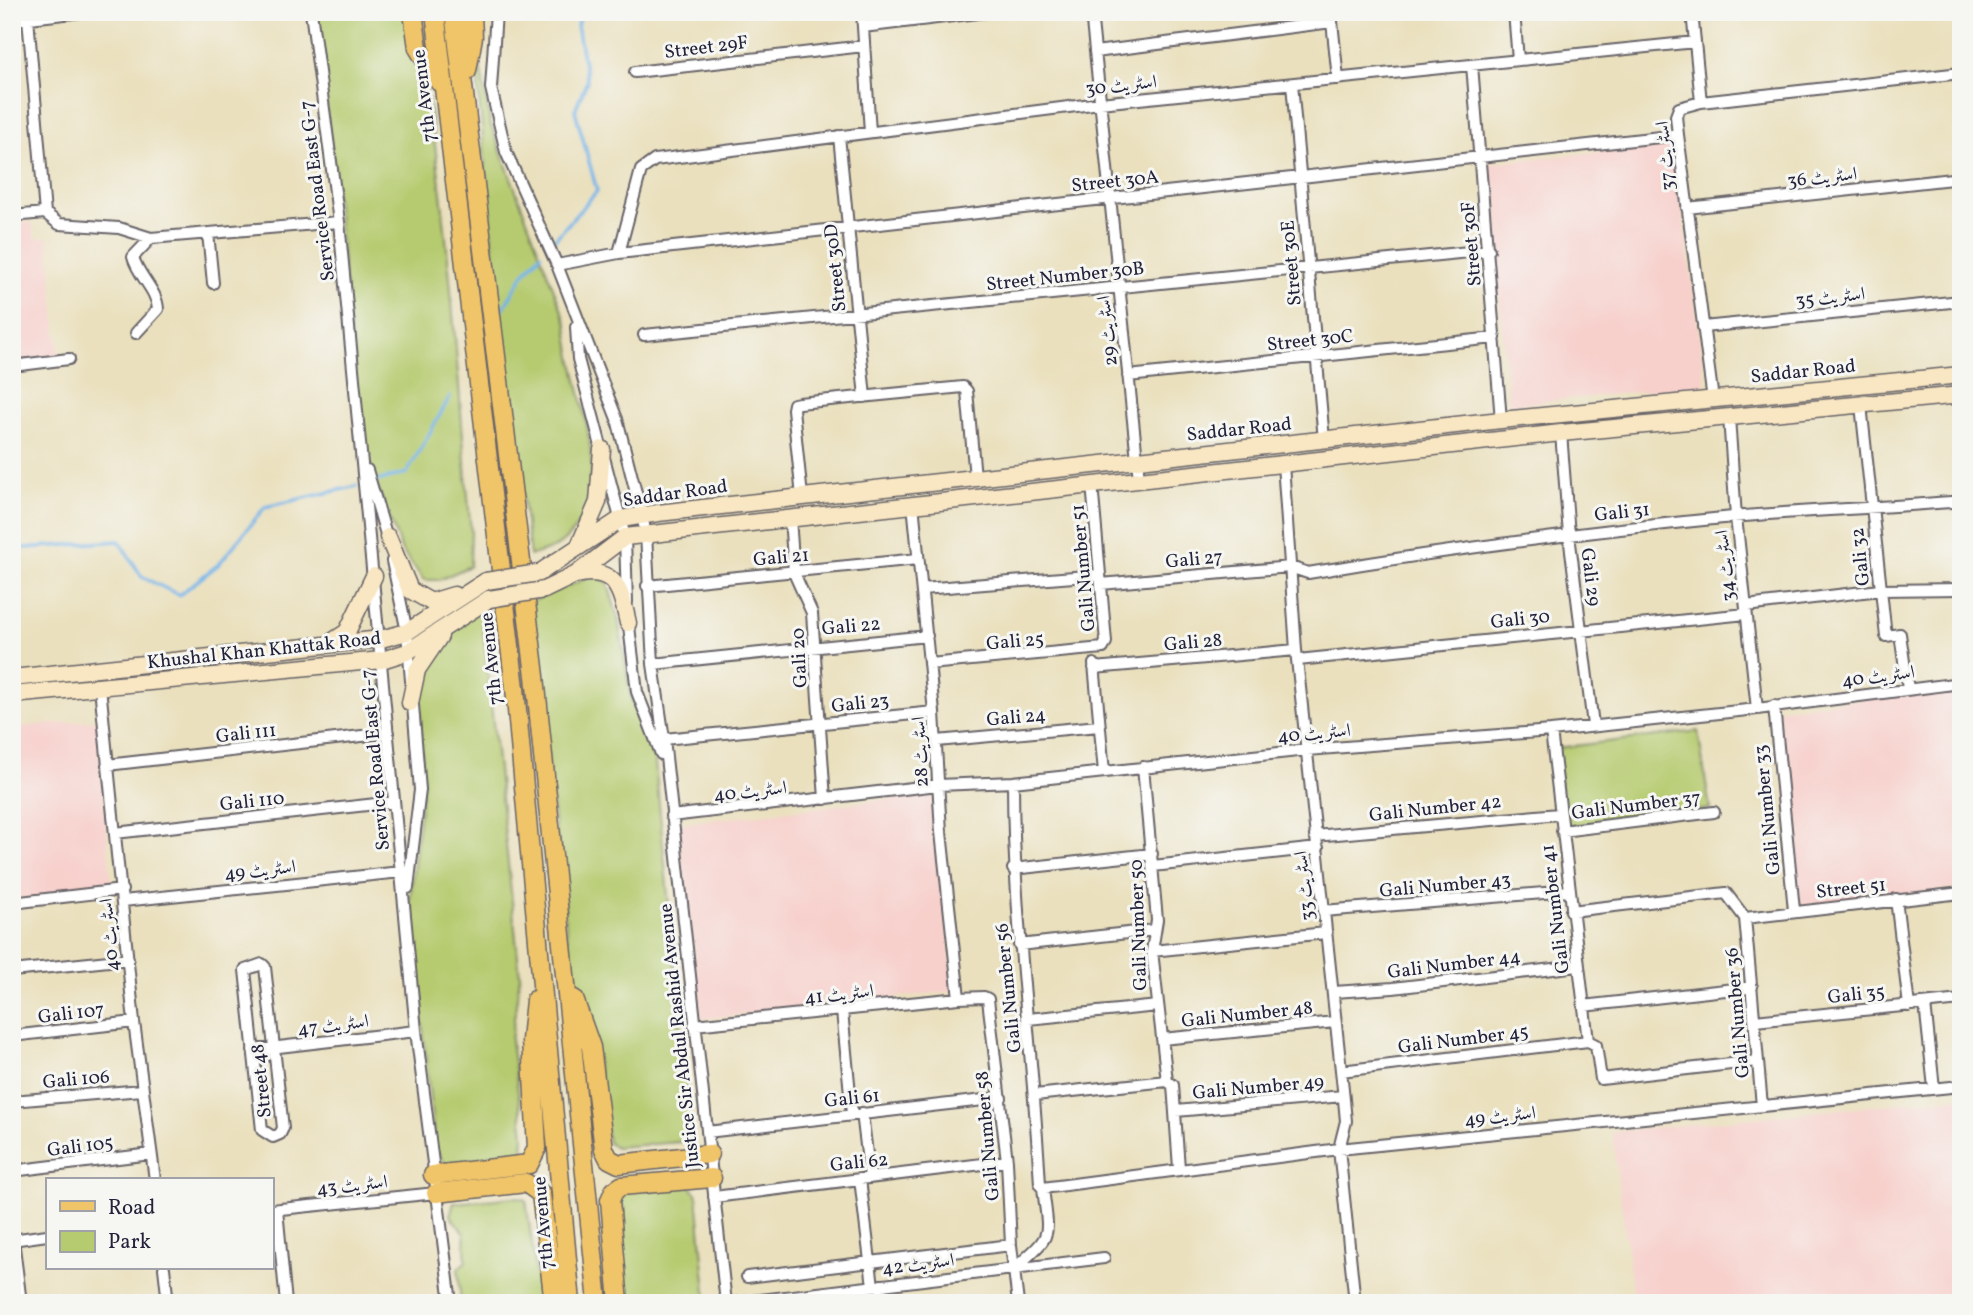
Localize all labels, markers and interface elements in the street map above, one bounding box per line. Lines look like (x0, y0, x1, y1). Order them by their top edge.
street label: Street 29F (663, 30, 750, 66)
street label: 7th Avenue (406, 48, 444, 144)
street label: اسٹریٹ 30 (1084, 69, 1158, 103)
street label: Service Road East G-7 (294, 99, 342, 283)
street label: اسٹریٹ 37 (1650, 120, 1682, 192)
street label: اسٹریٹ 36 (1786, 161, 1859, 195)
street label: Street 30A (1070, 164, 1160, 200)
street label: Street 30F (1455, 200, 1489, 287)
street label: Street 30E (1275, 219, 1309, 307)
street label: Street 30D (818, 222, 854, 313)
street label: Street Number 30B (985, 256, 1146, 298)
street label: اسٹریٹ 35 (1794, 281, 1866, 315)
street label: اسٹریٹ 29 (1091, 294, 1125, 367)
street label: Street 30C (1266, 324, 1355, 358)
street label: Saddar Road (1749, 354, 1857, 390)
street label: Saddar Road (1185, 412, 1293, 448)
street label: Saddar Road (621, 474, 729, 514)
street label: Gali 31 (1593, 497, 1651, 529)
street label: Gali Number 51 (1065, 503, 1103, 633)
street label: Gali 32 (1845, 526, 1877, 587)
street label: اسٹریٹ 34 (1709, 529, 1743, 603)
street label: Gali 21 (752, 543, 810, 573)
street label: Gali 27 (1164, 545, 1224, 575)
street label: Gali 29 (1574, 547, 1606, 608)
street label: Gali 30 (1489, 604, 1551, 636)
street label: 7th Avenue (474, 611, 510, 706)
street label: Gali 22 (821, 611, 882, 643)
street label: Khushal Khan Khattak Road (146, 626, 383, 676)
street label: Gali 20 (785, 627, 815, 689)
street label: Gali 25 (985, 627, 1045, 657)
street label: Gali 28 (1163, 627, 1223, 658)
street label: اسٹریٹ 40 (1840, 660, 1916, 694)
street label: Service Road East G-7 (355, 668, 397, 851)
street label: Gali 23 (830, 688, 890, 720)
street label: Gali 24 (985, 702, 1047, 734)
street label: اسٹریٹ 28 (906, 716, 936, 788)
street label: Gali 111 (215, 718, 278, 750)
street label: اسٹریٹ 40 (1276, 718, 1352, 750)
street label: Gali Number 33 (1748, 743, 1788, 876)
street label: اسٹریٹ 40 (712, 775, 788, 809)
street label: Gali Number 37 (1570, 785, 1702, 827)
street label: Gali 110 (219, 786, 286, 818)
street label: Gali Number 42 (1368, 789, 1503, 829)
street label: Gali Number 41 (1535, 843, 1577, 975)
street label: اسٹریٹ 33 (1288, 849, 1322, 922)
street label: اسٹریٹ 49 (223, 854, 297, 888)
street label: Gali Number 50 (1124, 859, 1154, 991)
street label: Gali Number 43 (1378, 867, 1512, 905)
street label: Street 51 (1815, 872, 1887, 906)
street label: اسٹریٹ 40 (94, 897, 126, 973)
street label: Justice Sir Abdul Rashid Avenue (653, 902, 707, 1169)
street label: Gali Number 56 (989, 922, 1029, 1054)
street label: Gali Number 44 (1386, 944, 1522, 986)
street label: Gali Number 36 (1719, 947, 1757, 1079)
street label: اسٹریٹ 41 (803, 978, 875, 1012)
street label: Gali 35 (1826, 979, 1886, 1011)
street label: Gali Number 48 (1180, 995, 1314, 1035)
street label: Gali 107 (37, 997, 106, 1031)
street label: اسٹریٹ 47 (296, 1009, 370, 1043)
street label: Gali Number 45 (1397, 1019, 1530, 1061)
street label: Street 48 (245, 1043, 279, 1119)
street label: Gali 106 (42, 1064, 111, 1096)
street label: Gali Number 49 (1191, 1069, 1325, 1107)
street label: Gali Number 58 (969, 1070, 1007, 1202)
street label: Gali 61 (823, 1083, 881, 1115)
street label: اسٹریٹ 49 (1463, 1100, 1537, 1134)
street label: Gali 105 (46, 1130, 115, 1164)
street label: Gali 62 (829, 1147, 890, 1179)
street label: اسٹریٹ 43 (315, 1169, 389, 1203)
street label: 7th Avenue (527, 1175, 561, 1270)
legend (46, 1178, 273, 1270)
text: Road (108, 1194, 155, 1223)
text: Park (108, 1228, 151, 1257)
street label: اسٹریٹ 42 (881, 1248, 956, 1282)

